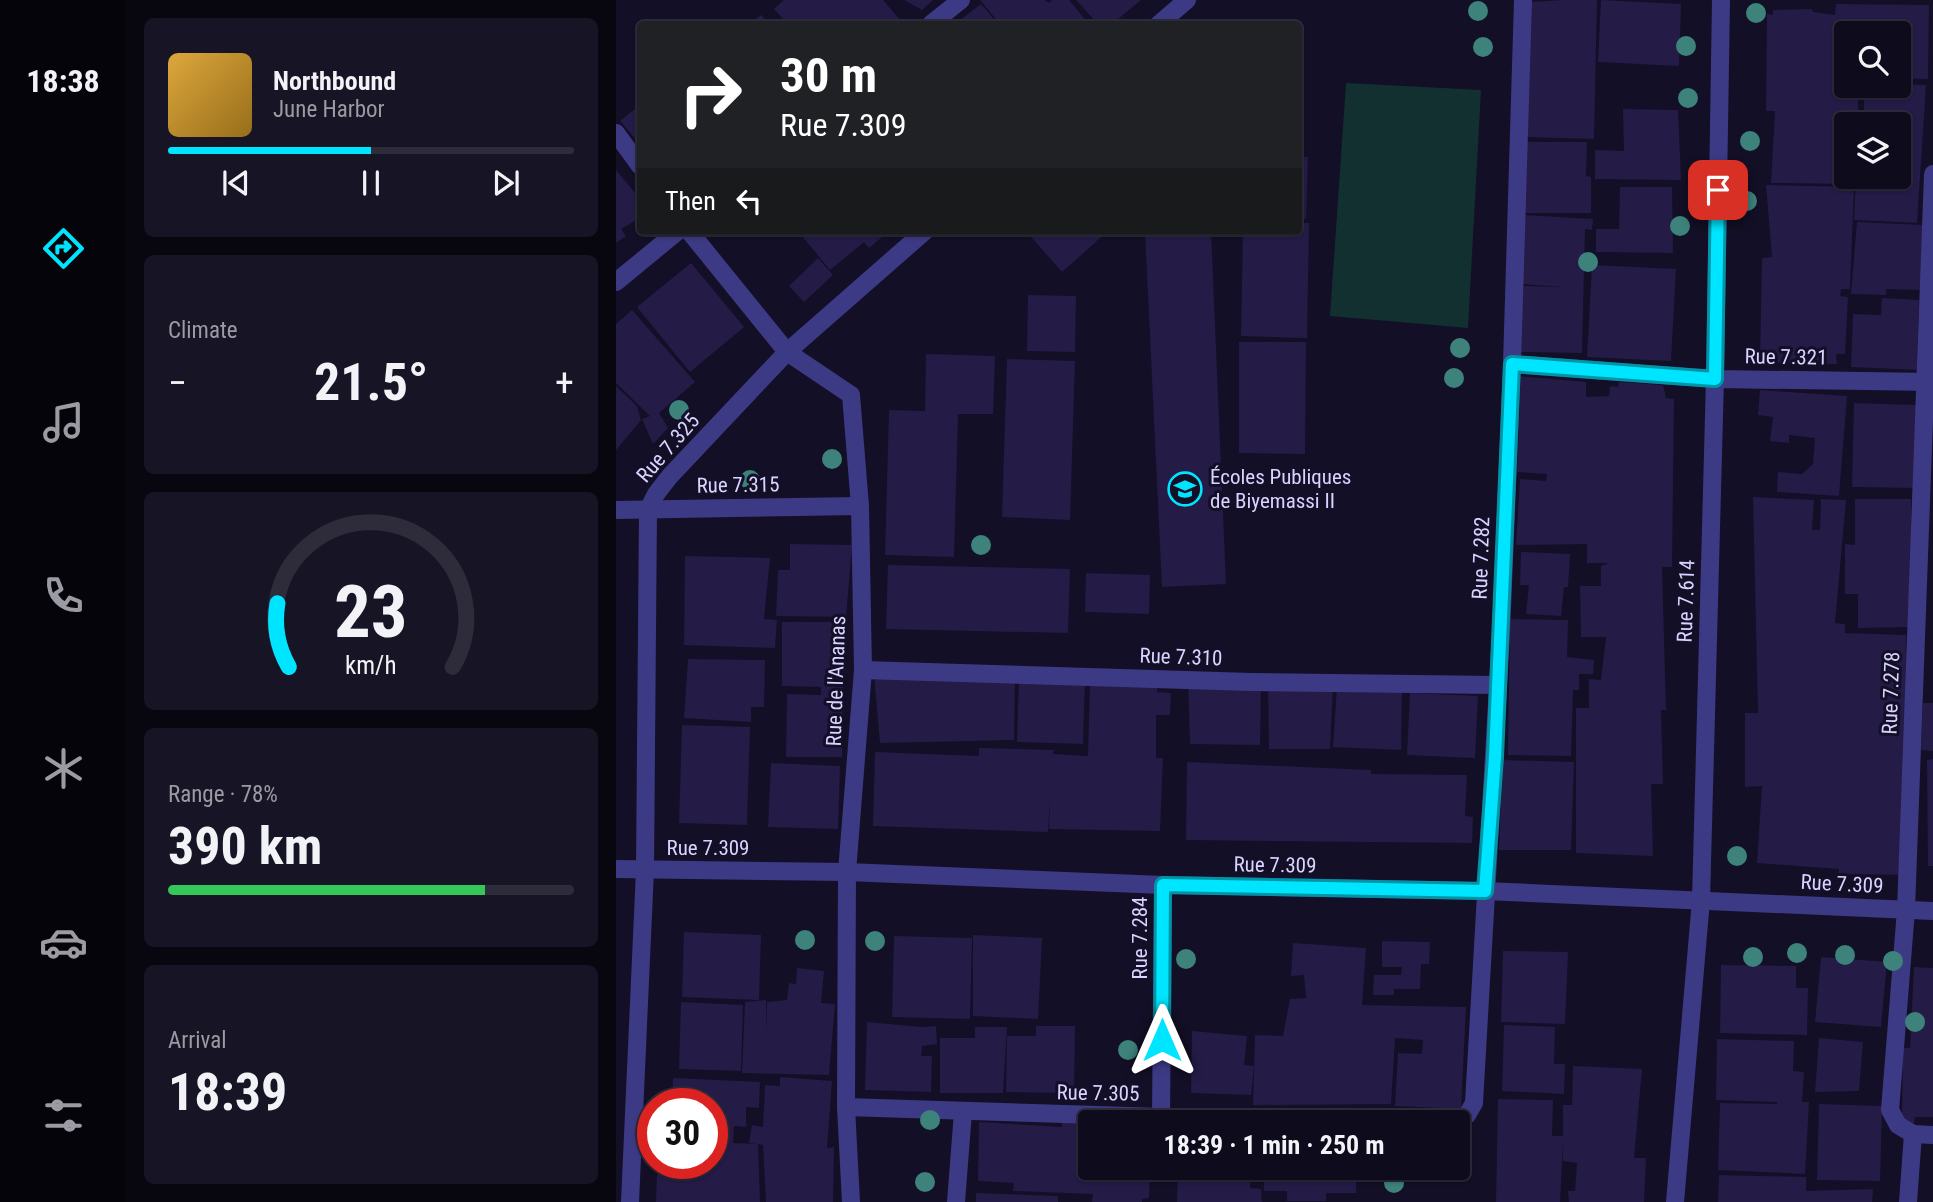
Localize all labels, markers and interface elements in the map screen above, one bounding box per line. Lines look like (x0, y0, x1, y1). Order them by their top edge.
map controls (1834, 21, 1911, 189)
button: search (1834, 21, 1911, 98)
text: 30 m (780, 47, 877, 104)
icon: right (665, 49, 756, 140)
text: 18:38 (26, 62, 100, 100)
text: Northbound (273, 66, 396, 96)
text: June Harbor (273, 96, 385, 123)
text: Rue 7.309 (780, 106, 906, 144)
button: layers (1834, 112, 1911, 189)
pin (1688, 160, 1748, 220)
icon: previous (217, 164, 255, 202)
icon: pause (352, 164, 390, 202)
icon: next (487, 164, 525, 202)
icon: arrive (1699, 171, 1737, 209)
icon: left (730, 182, 768, 220)
text: Then (665, 186, 716, 216)
icon: directions (39, 224, 88, 273)
text: Climate (168, 317, 238, 344)
street label: Rue 7.321 (1744, 344, 1828, 370)
text: 21.5° (314, 352, 428, 413)
text: − (168, 361, 187, 405)
text: + (555, 361, 574, 405)
icon: music (39, 398, 88, 447)
street label: Rue 7.325 (632, 409, 704, 487)
place label: Écoles Publiques de Biyemassi II (1210, 465, 1351, 513)
school or university icon: Écoles Publiques de Biyemassi II (1166, 470, 1204, 508)
street label: Rue 7.315 (696, 472, 780, 498)
street label: Rue 7.282 (1468, 516, 1494, 600)
street label: Rue 7.614 (1673, 559, 1699, 643)
text: 23 (334, 569, 408, 655)
icon: phone (39, 571, 88, 620)
street label: Rue de l'Ananas (822, 615, 850, 747)
street label: Rue 7.310 (1139, 644, 1223, 670)
text: km/h (345, 651, 397, 680)
street label: Rue 7.278 (1878, 651, 1904, 735)
icon: climate (39, 744, 88, 793)
text: Range · 78% (168, 781, 278, 808)
text: 390 km (168, 816, 322, 877)
street label: Rue 7.309 (667, 836, 749, 860)
street label: Rue 7.309 (1233, 852, 1317, 878)
street label: Rue 7.309 (1800, 870, 1884, 898)
street label: Rue 7.284 (1128, 897, 1152, 979)
icon: car (39, 918, 88, 967)
position arrow (1125, 1003, 1199, 1077)
text: Arrival (168, 1027, 227, 1054)
text: 18:39 (168, 1062, 287, 1123)
street label: Rue 7.305 (1056, 1080, 1140, 1106)
speed limit sign: 30 (637, 1088, 728, 1179)
icon: filters (39, 1091, 88, 1140)
text: 18:39 · 1 min · 250 m (1164, 1130, 1384, 1160)

